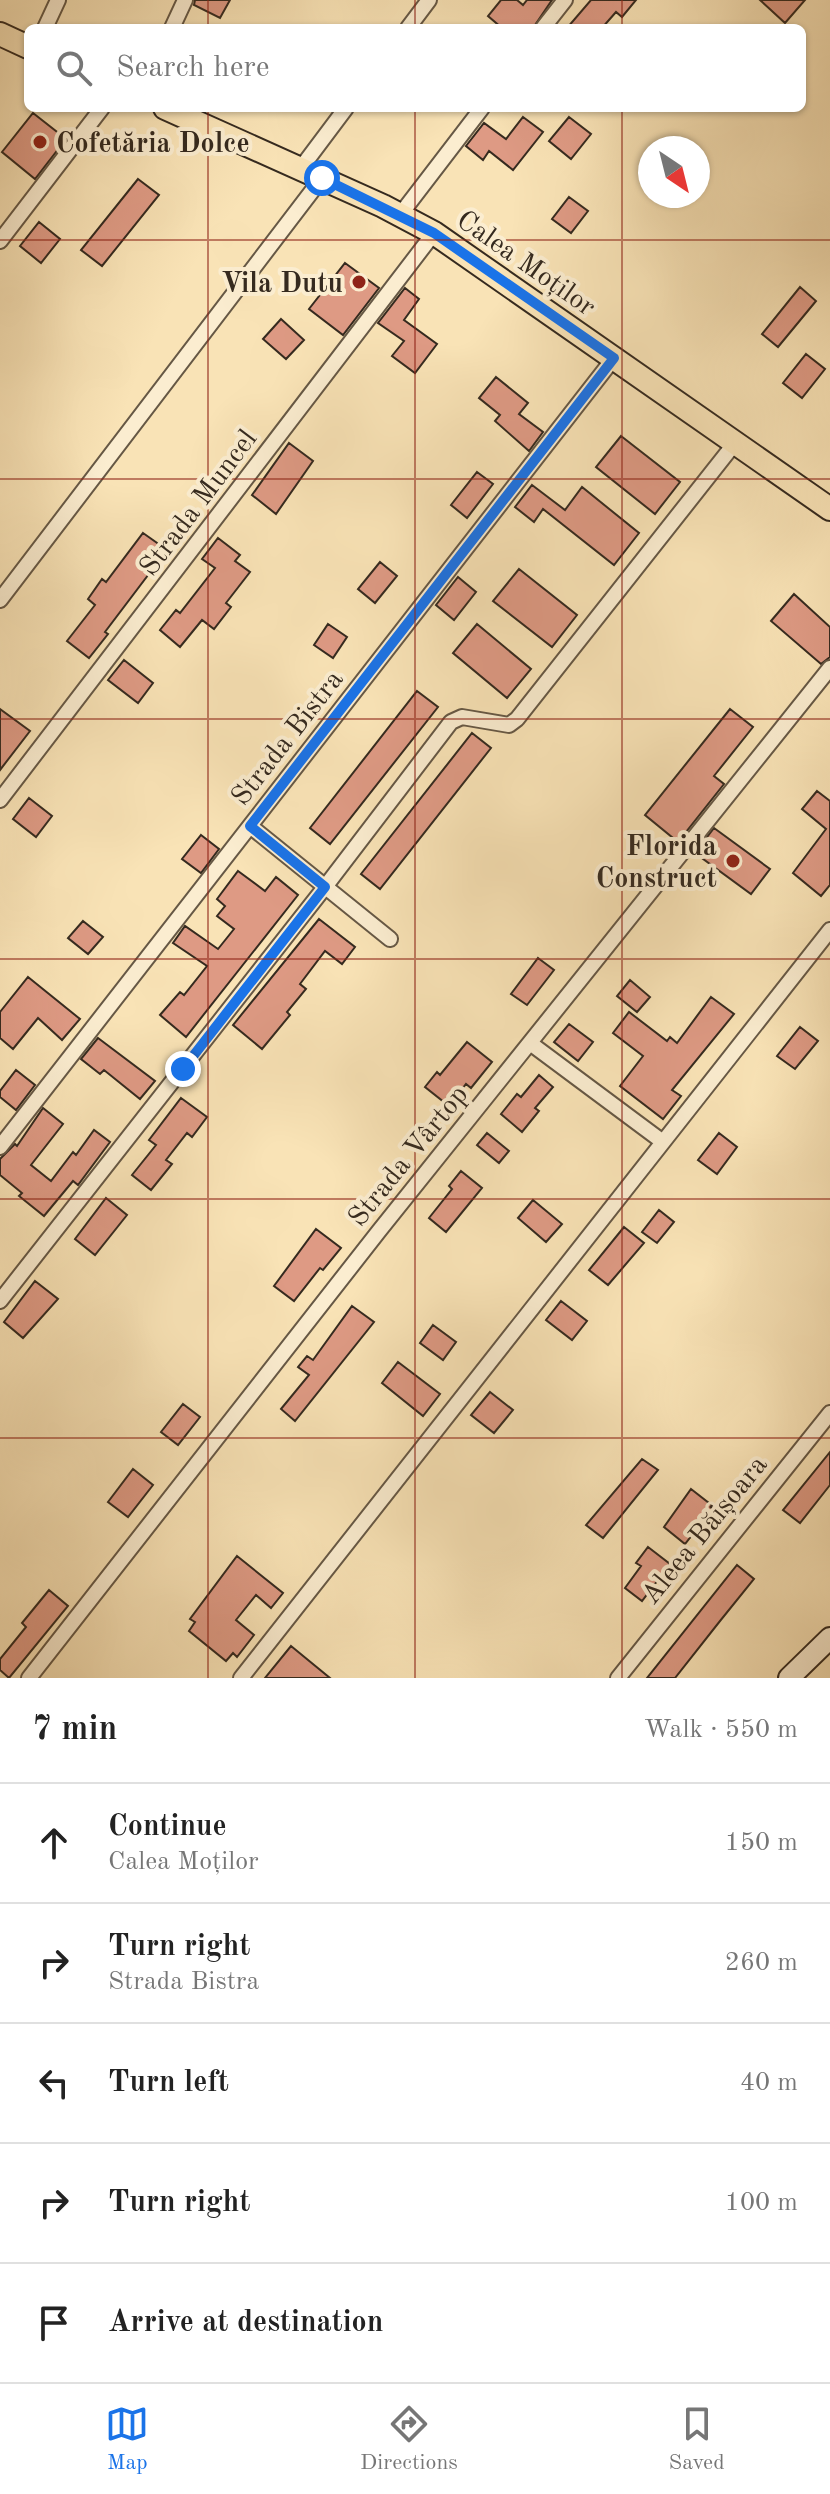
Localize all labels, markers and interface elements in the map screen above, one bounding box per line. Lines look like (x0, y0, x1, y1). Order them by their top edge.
search box (24, 24, 806, 112)
icon: search (52, 46, 96, 90)
text: Search here (116, 53, 270, 83)
place label: Cofetăria Dolce (56, 131, 250, 159)
marker: Cofetăria Dolce (31, 133, 49, 151)
north arrow (638, 136, 710, 208)
route start (304, 160, 340, 196)
street label: Calea Moților (451, 206, 600, 322)
place label: Vila Dutu (221, 271, 343, 299)
marker: Vila Dutu (350, 273, 368, 291)
street label: Strada Muncel (136, 426, 263, 582)
street label: Strada Bistra (227, 666, 350, 812)
place label: Florida Construct (596, 834, 717, 894)
marker: Florida Construct (724, 852, 742, 870)
route end (165, 1051, 201, 1087)
street label: Strada Vârtop (344, 1081, 474, 1233)
street label: Aleea Băișoara (637, 1451, 774, 1611)
text: 7 min (32, 1713, 117, 1747)
text: Walk · 550 m (644, 1717, 798, 1743)
text: Continue (108, 1812, 227, 1842)
icon: ahead (32, 1821, 76, 1865)
text: 150 m (725, 1830, 798, 1856)
text: Calea Moților (108, 1849, 259, 1875)
text: Turn right (108, 1932, 250, 1962)
icon: right (32, 1941, 76, 1985)
text: 260 m (725, 1950, 798, 1976)
text: Strada Bistra (108, 1969, 259, 1995)
icon: left (32, 2061, 76, 2105)
text: Turn left (108, 2068, 229, 2098)
text: 40 m (740, 2070, 798, 2096)
icon: right (32, 2181, 76, 2225)
text: Turn right (108, 2188, 250, 2218)
text: 100 m (725, 2190, 798, 2216)
icon: arrive (32, 2301, 76, 2345)
text: Arrive at destination (108, 2308, 383, 2338)
tab: Map (105, 2402, 149, 2477)
tab: Directions (360, 2402, 458, 2477)
tab: Saved (669, 2402, 725, 2477)

